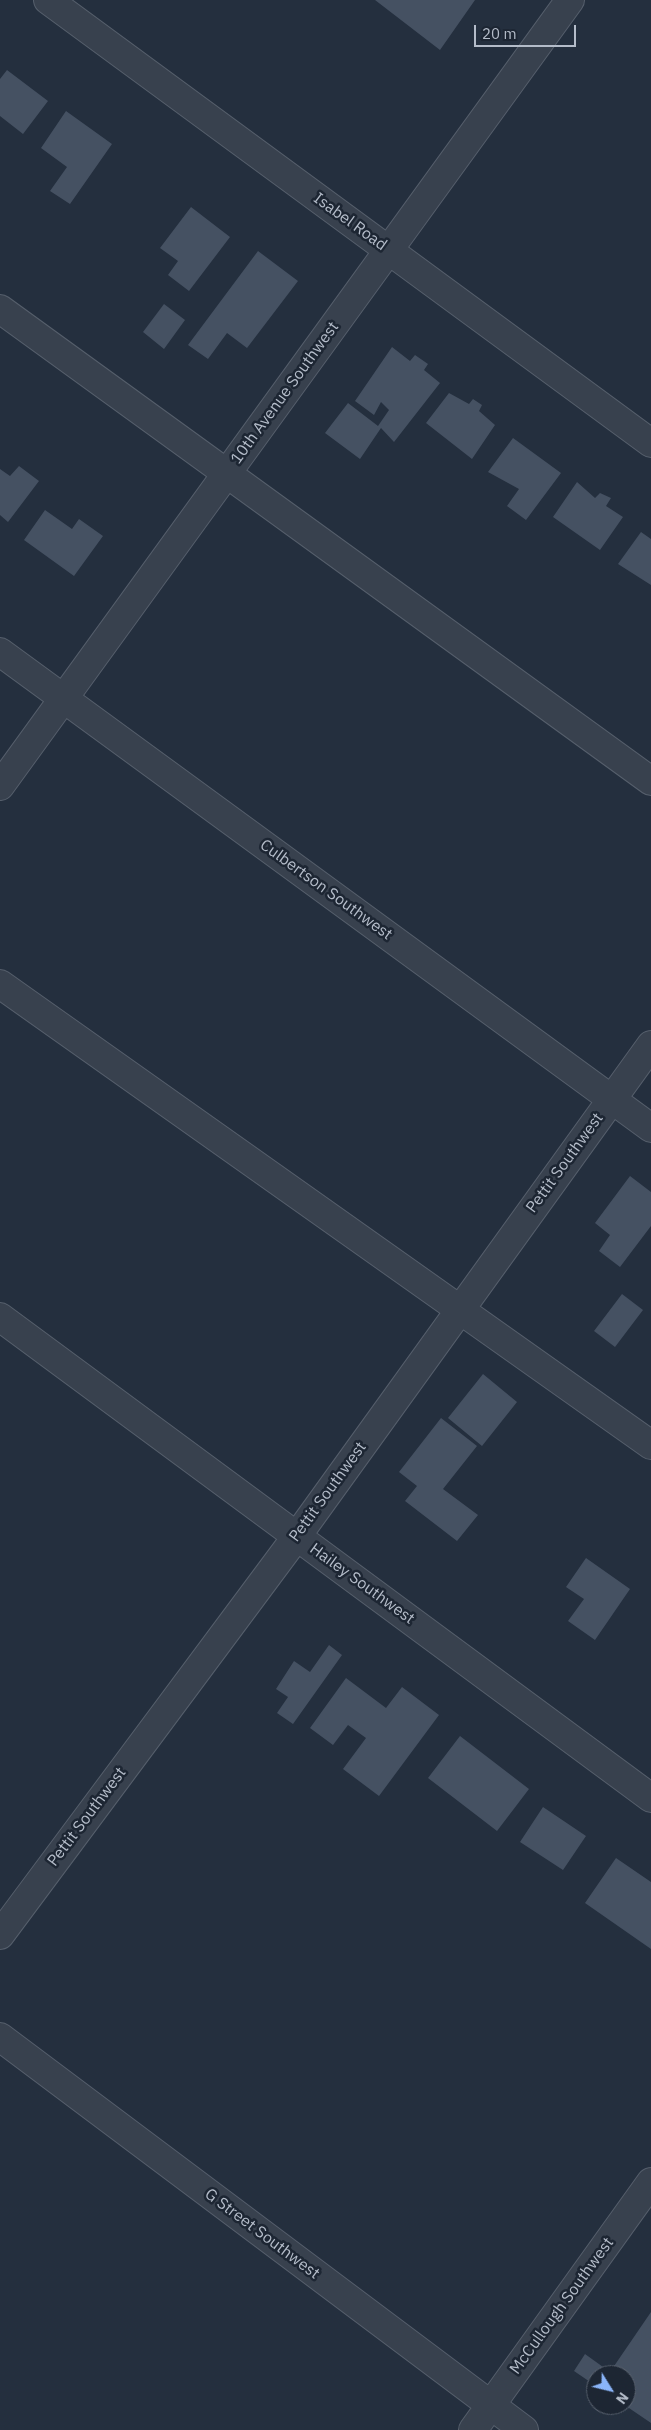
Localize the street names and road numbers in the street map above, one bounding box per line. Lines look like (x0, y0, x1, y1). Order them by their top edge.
street label: Isabel Road (310, 189, 390, 255)
street label: 10th Avenue Southwest (227, 318, 343, 468)
street label: Culbertson Southwest (256, 836, 396, 944)
street label: Pettit Southwest (522, 1109, 608, 1217)
street label: Pettit Southwest (285, 1438, 371, 1546)
street label: Hailey Southwest (306, 1540, 418, 1628)
street label: Pettit Southwest (44, 1764, 130, 1870)
street label: G Street Southwest (201, 2185, 323, 2283)
street label: McCullough Southwest (506, 2234, 618, 2378)

